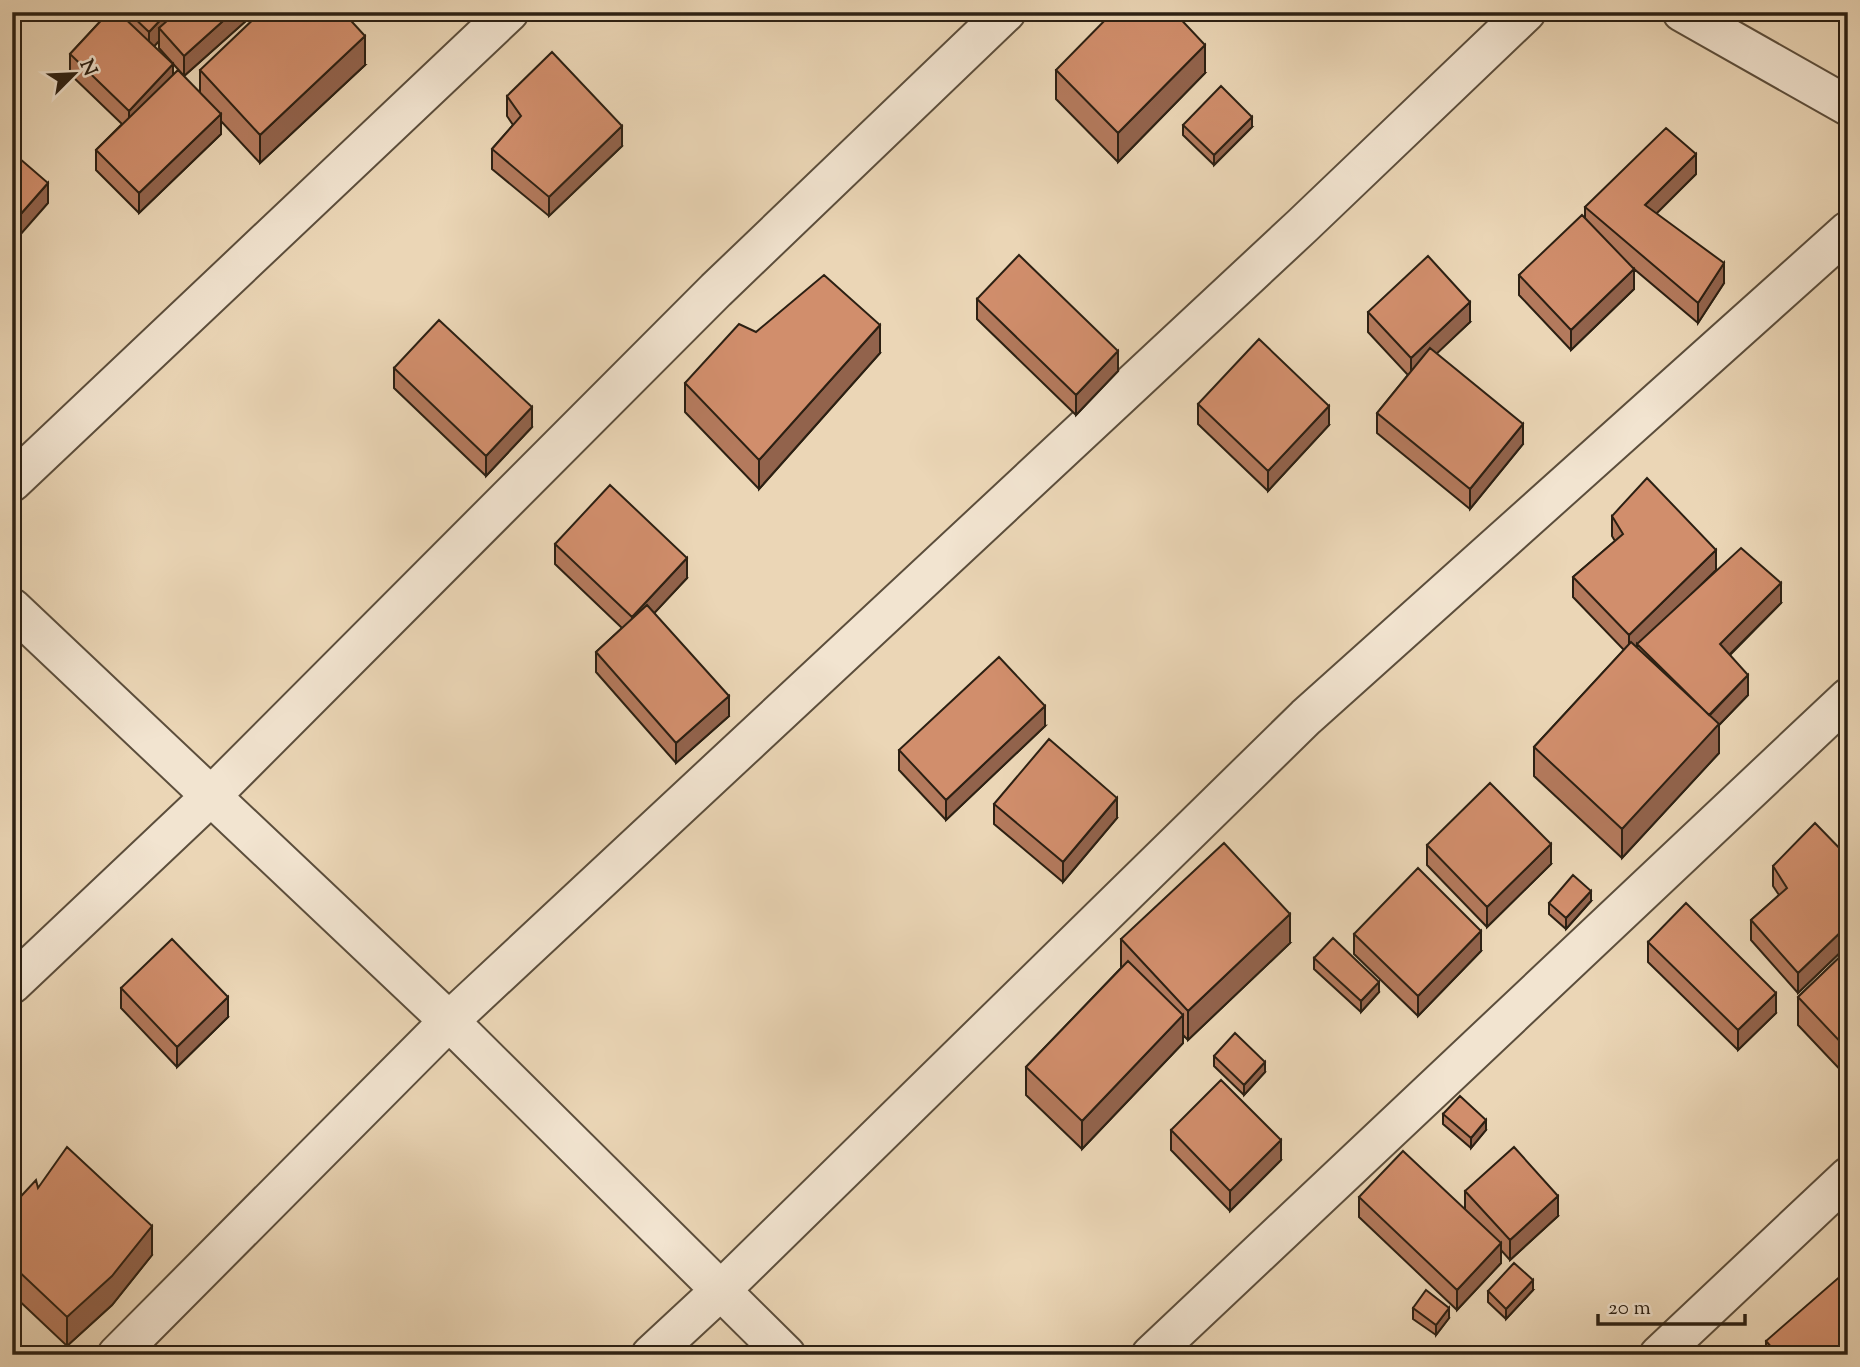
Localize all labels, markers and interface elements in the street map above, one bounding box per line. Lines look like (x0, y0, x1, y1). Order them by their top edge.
north arrow (38, 38, 108, 108)
text: N (72, 56, 103, 81)
scale bar (1598, 1283, 1744, 1327)
text: 20 m (1608, 1294, 1651, 1324)

